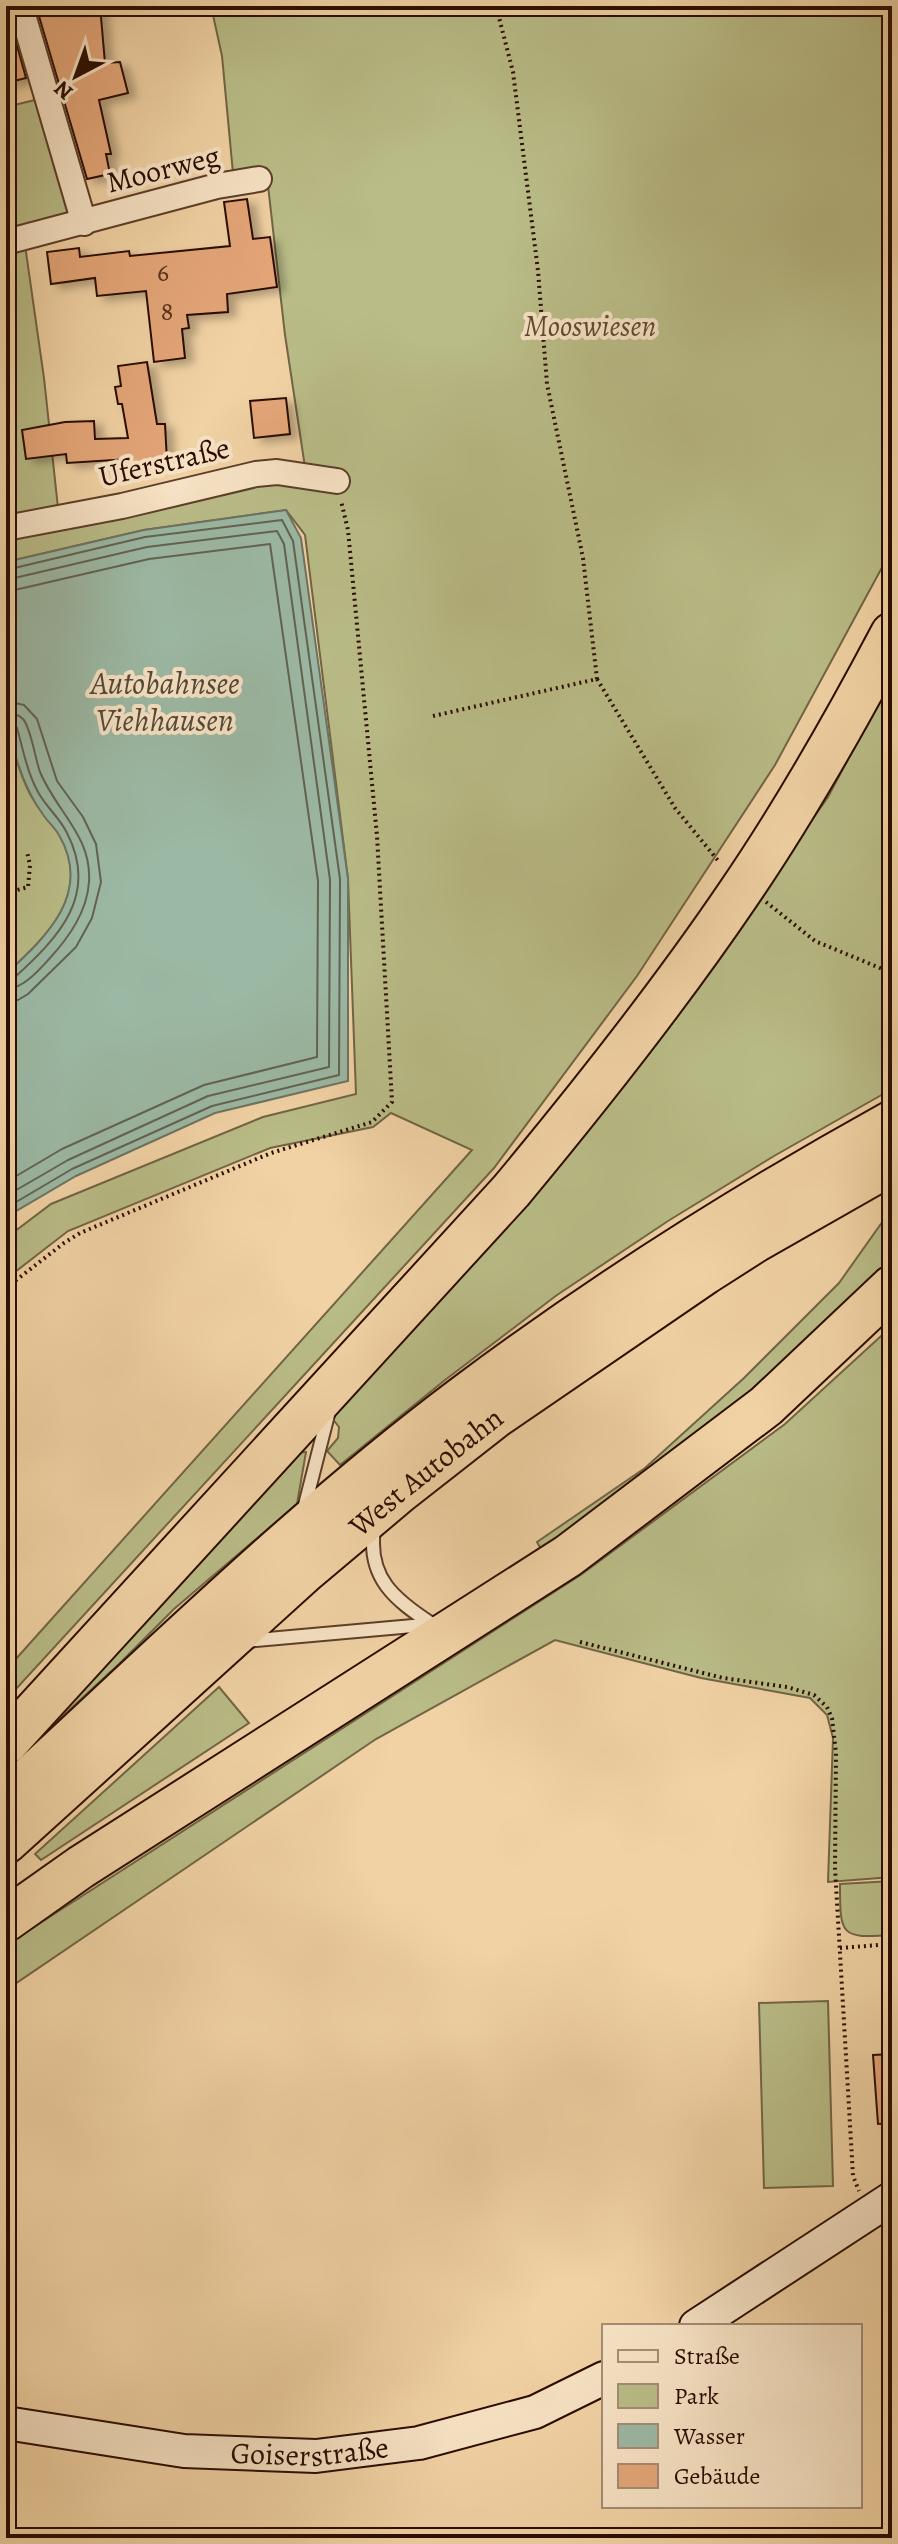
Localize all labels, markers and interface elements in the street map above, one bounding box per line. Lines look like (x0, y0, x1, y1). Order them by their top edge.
north arrow (36, 36, 116, 116)
text: N (48, 74, 79, 107)
street label: Moorweg (102, 136, 224, 202)
house number: 6 (157, 255, 169, 290)
house number: 8 (161, 294, 173, 329)
park label: Mooswiesen (524, 306, 656, 346)
street label: Uferstraße (95, 428, 233, 496)
water label: Autobahnsee Viehhausen (88, 661, 240, 742)
street label: West Autobahn (340, 1398, 511, 1546)
legend (602, 2324, 862, 2508)
text: Straße (674, 2340, 740, 2372)
text: Park (674, 2380, 719, 2412)
text: Wasser (673, 2420, 745, 2452)
street label: Goiserstraße (230, 2427, 391, 2477)
text: Gebäude (674, 2460, 760, 2492)

